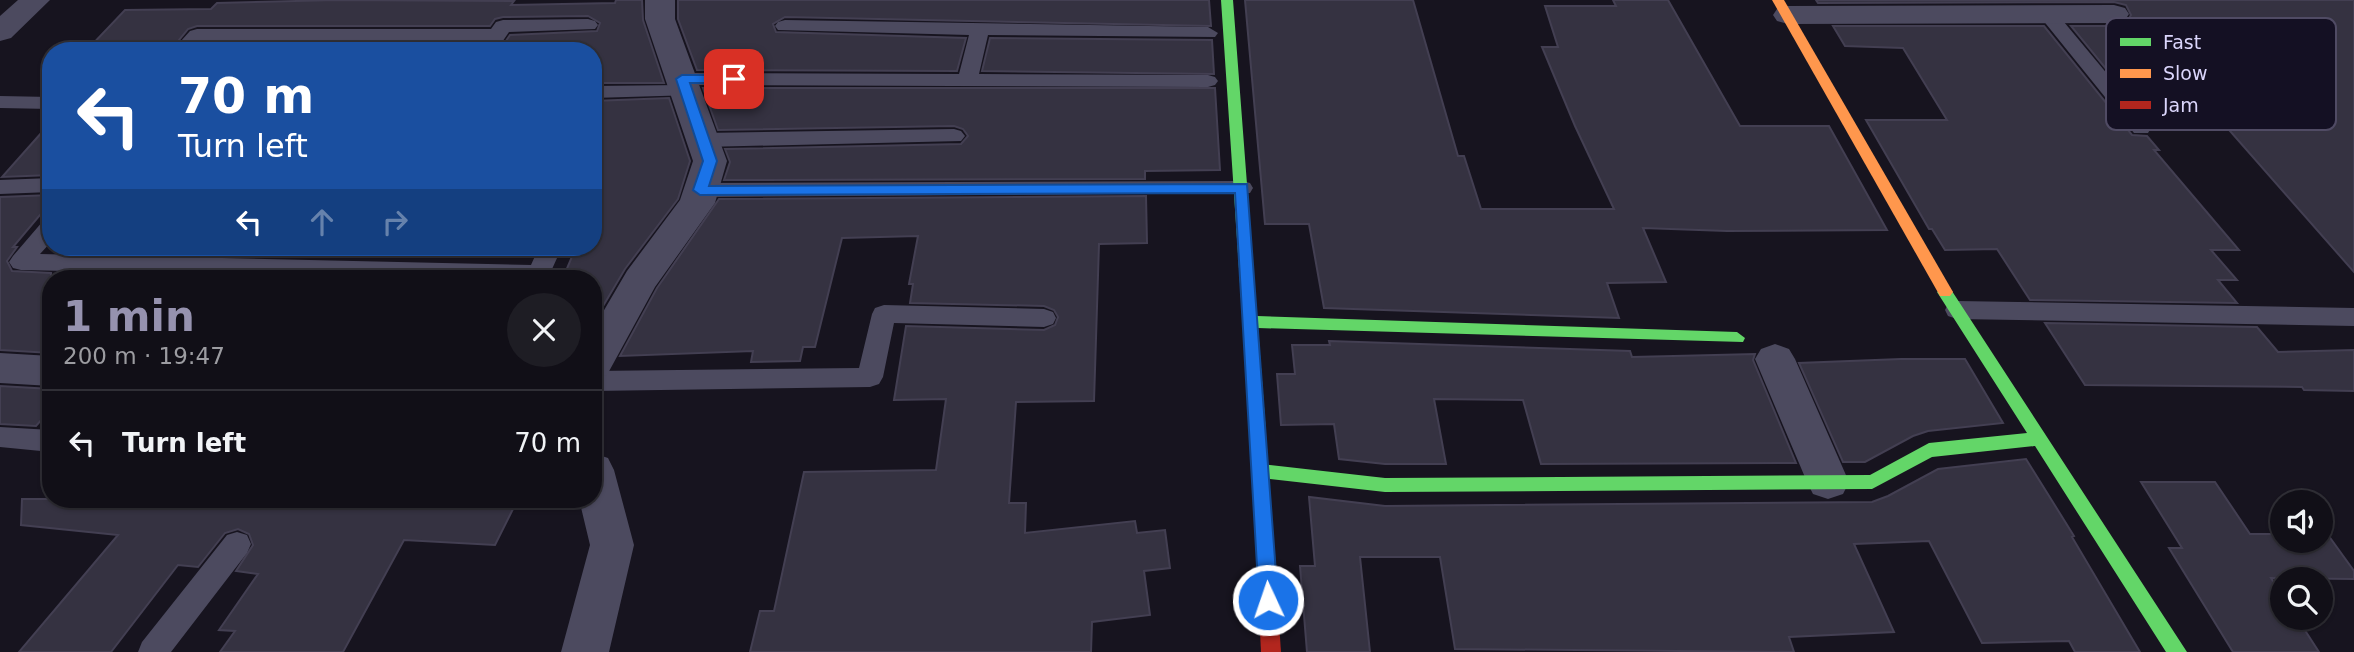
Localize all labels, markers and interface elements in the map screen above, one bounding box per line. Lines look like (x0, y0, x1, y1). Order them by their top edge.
legend (2106, 18, 2336, 130)
text: Fast (2163, 31, 2201, 53)
pin (704, 49, 764, 109)
icon: arrive (715, 60, 753, 98)
text: Slow (2163, 62, 2208, 84)
text: 70 m (178, 68, 314, 125)
icon: left (63, 70, 154, 161)
text: Jam (2162, 94, 2199, 116)
text: Turn left (178, 127, 308, 165)
icon: left (230, 203, 268, 241)
icon: ahead (303, 203, 341, 241)
icon: right (376, 203, 414, 241)
text: 1 min (63, 292, 195, 341)
button: close (507, 293, 581, 367)
text: 200 m · 19:47 (63, 343, 225, 369)
icon: left (63, 424, 101, 462)
text: Turn left (122, 428, 246, 458)
text: 70 m (514, 428, 581, 458)
map controls (2270, 490, 2333, 630)
button: sound (2270, 490, 2333, 553)
position arrow (1231, 563, 1305, 637)
button: search (2270, 567, 2333, 630)

